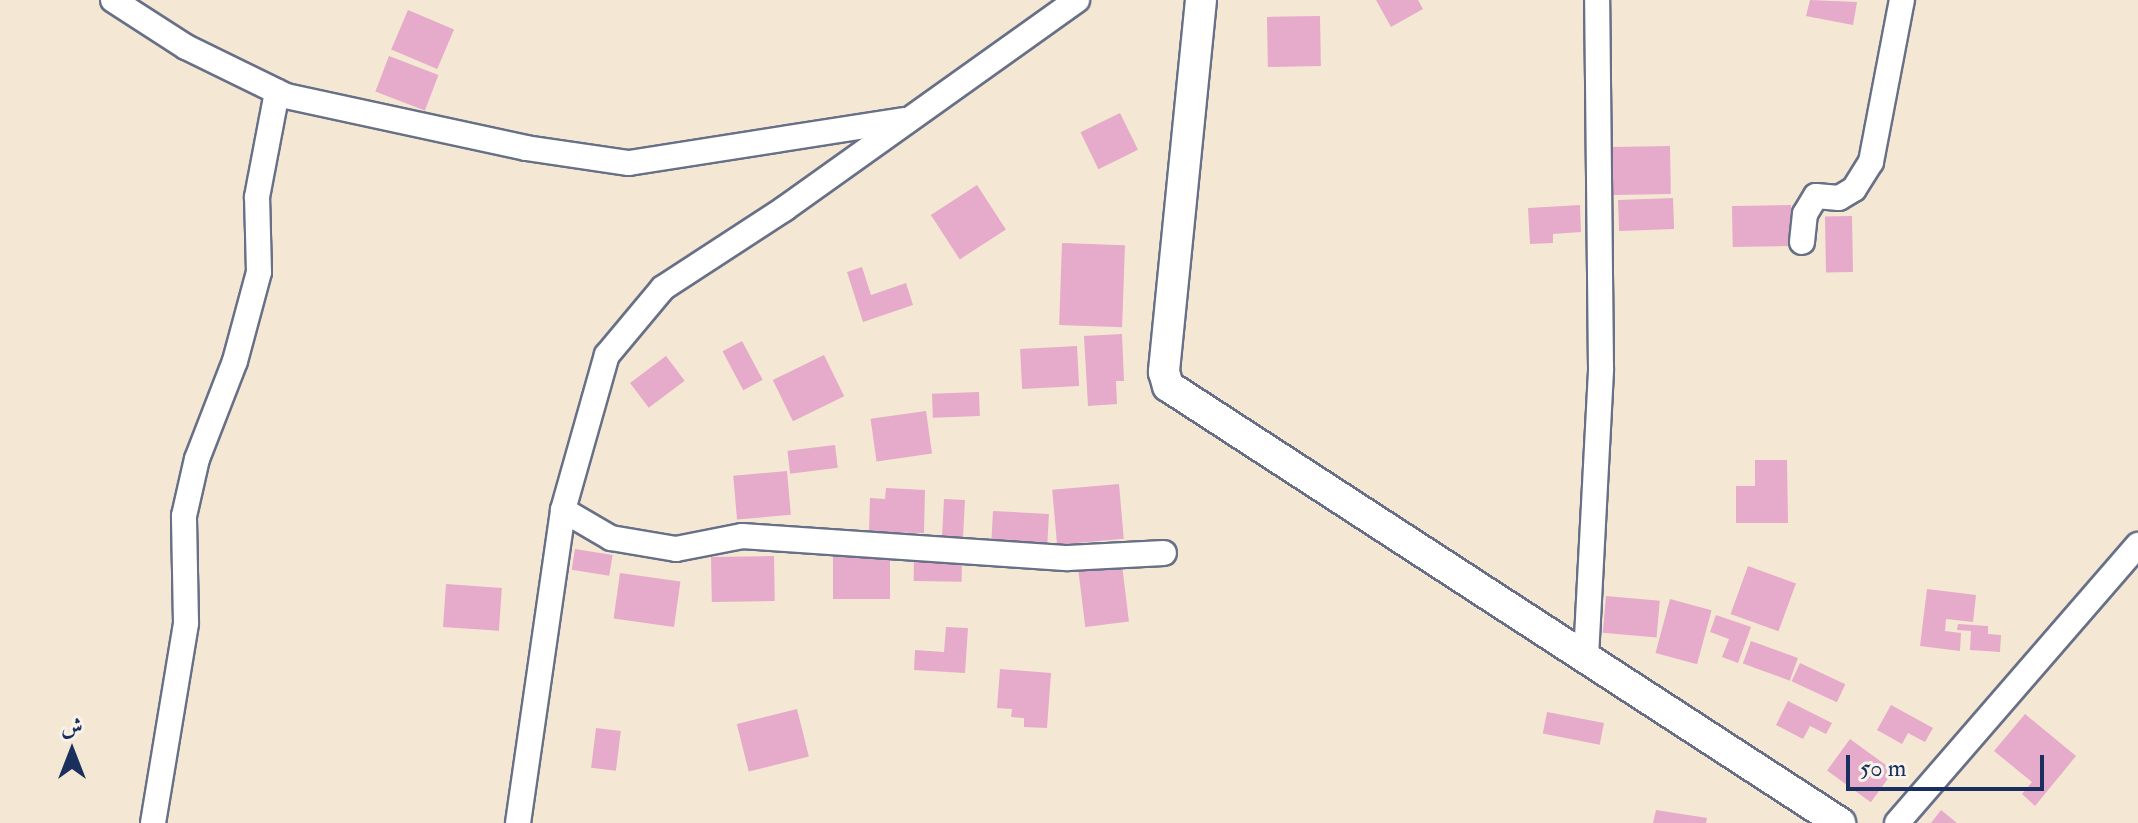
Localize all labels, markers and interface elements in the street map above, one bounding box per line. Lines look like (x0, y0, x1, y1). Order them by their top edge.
north arrow (32, 711, 112, 791)
text: ش (61, 713, 83, 741)
scale bar (1850, 739, 2048, 789)
text: 50 m (1860, 753, 1906, 784)

